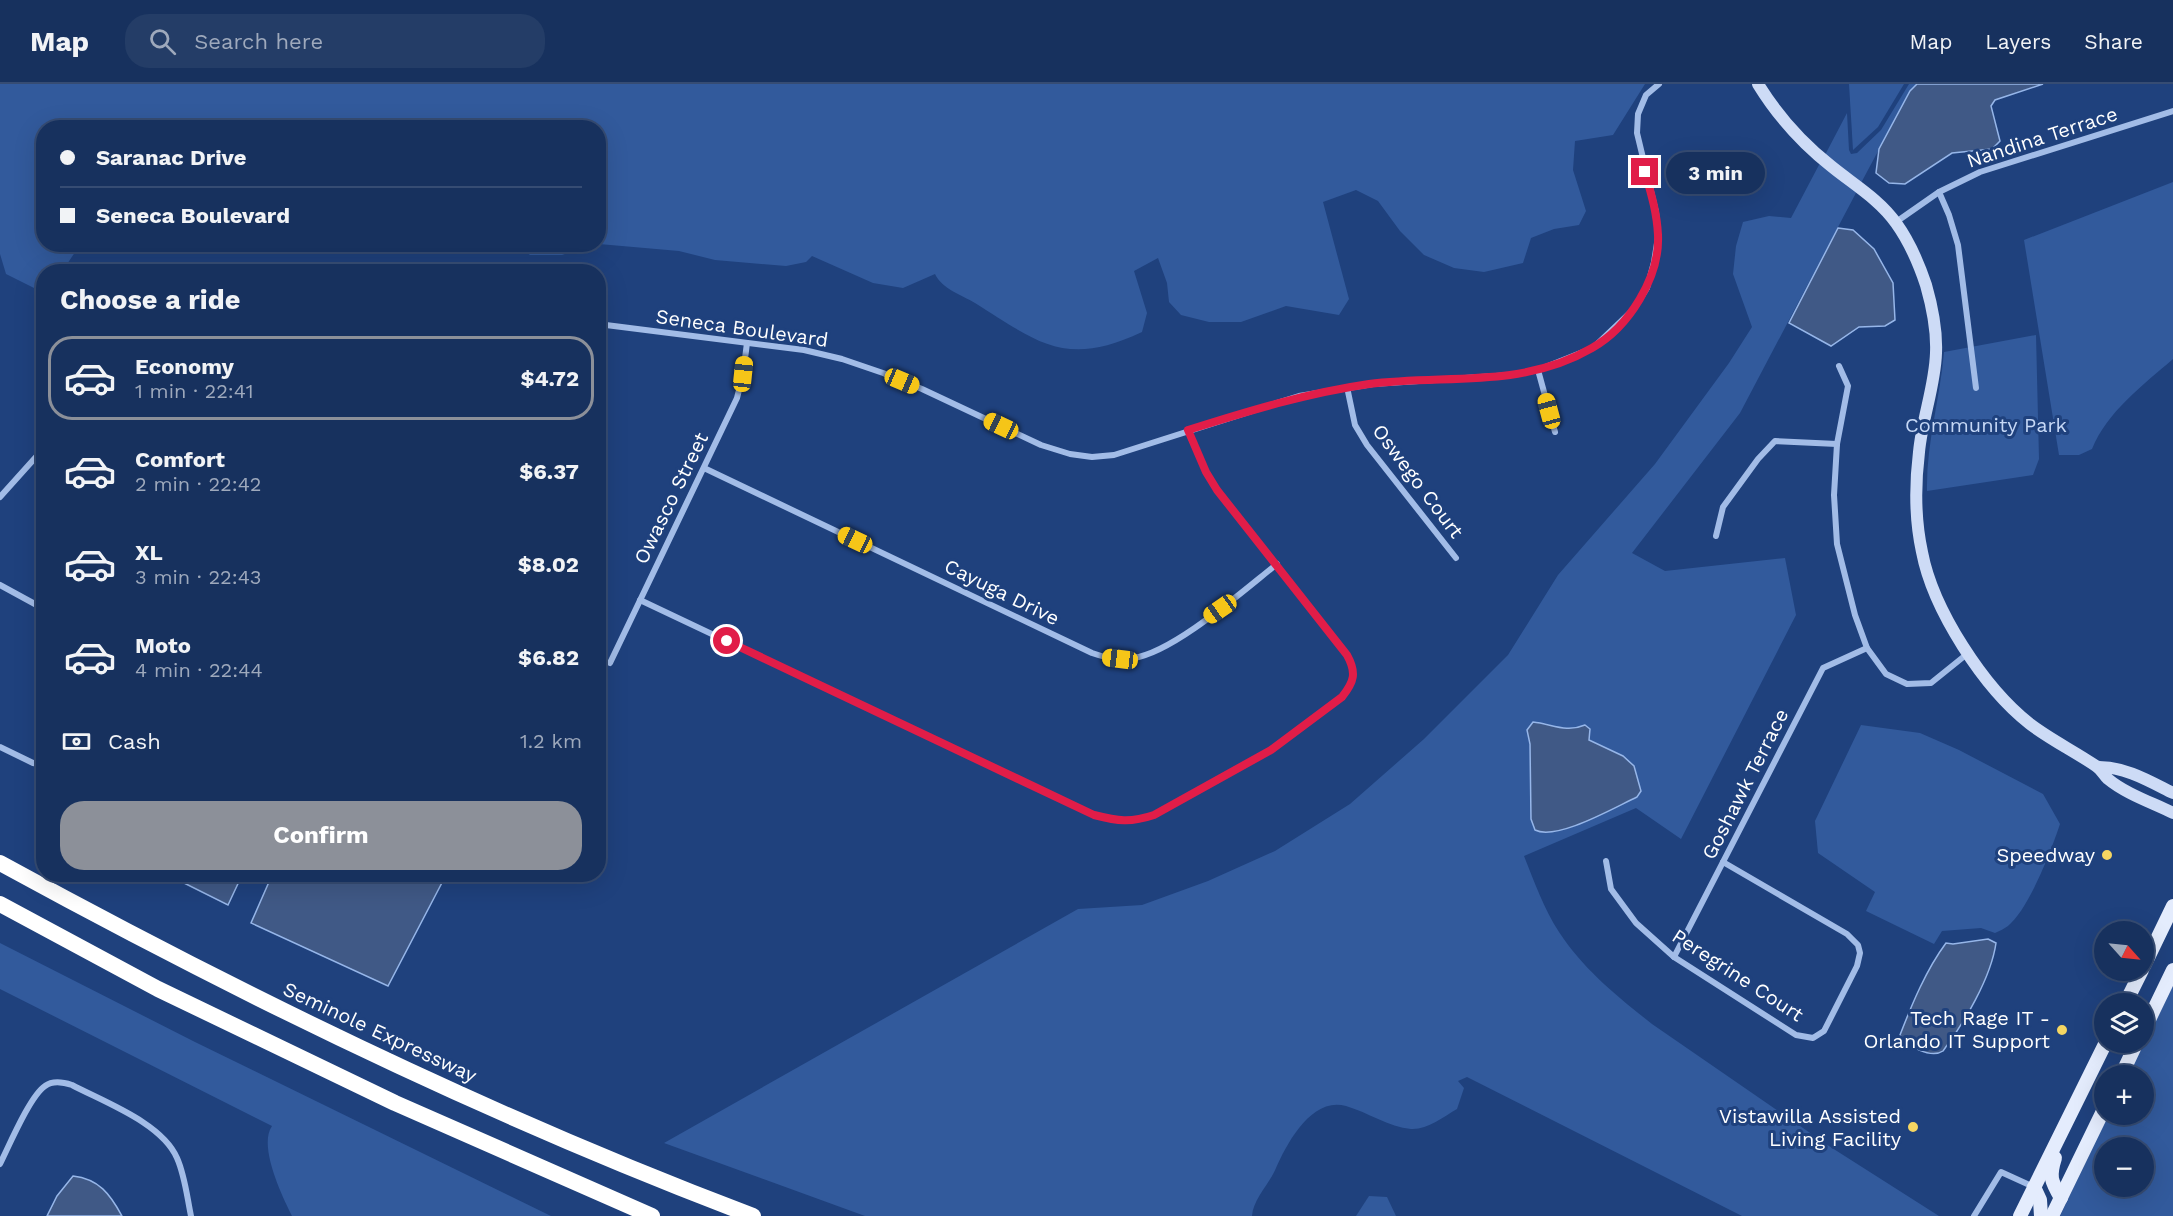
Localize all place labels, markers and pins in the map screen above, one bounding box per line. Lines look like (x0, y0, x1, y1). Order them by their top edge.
place label: Speedway (1997, 843, 2096, 867)
marker: Speedway (2100, 848, 2114, 862)
place label: Tech Rage IT - Orlando IT Support (1863, 1006, 2051, 1053)
marker: Tech Rage IT - Orlando IT Support (2055, 1023, 2069, 1037)
place label: Vistawilla Assisted Living Facility (1719, 1104, 1902, 1151)
marker: Vistawilla Assisted Living Facility (1906, 1120, 1920, 1134)

